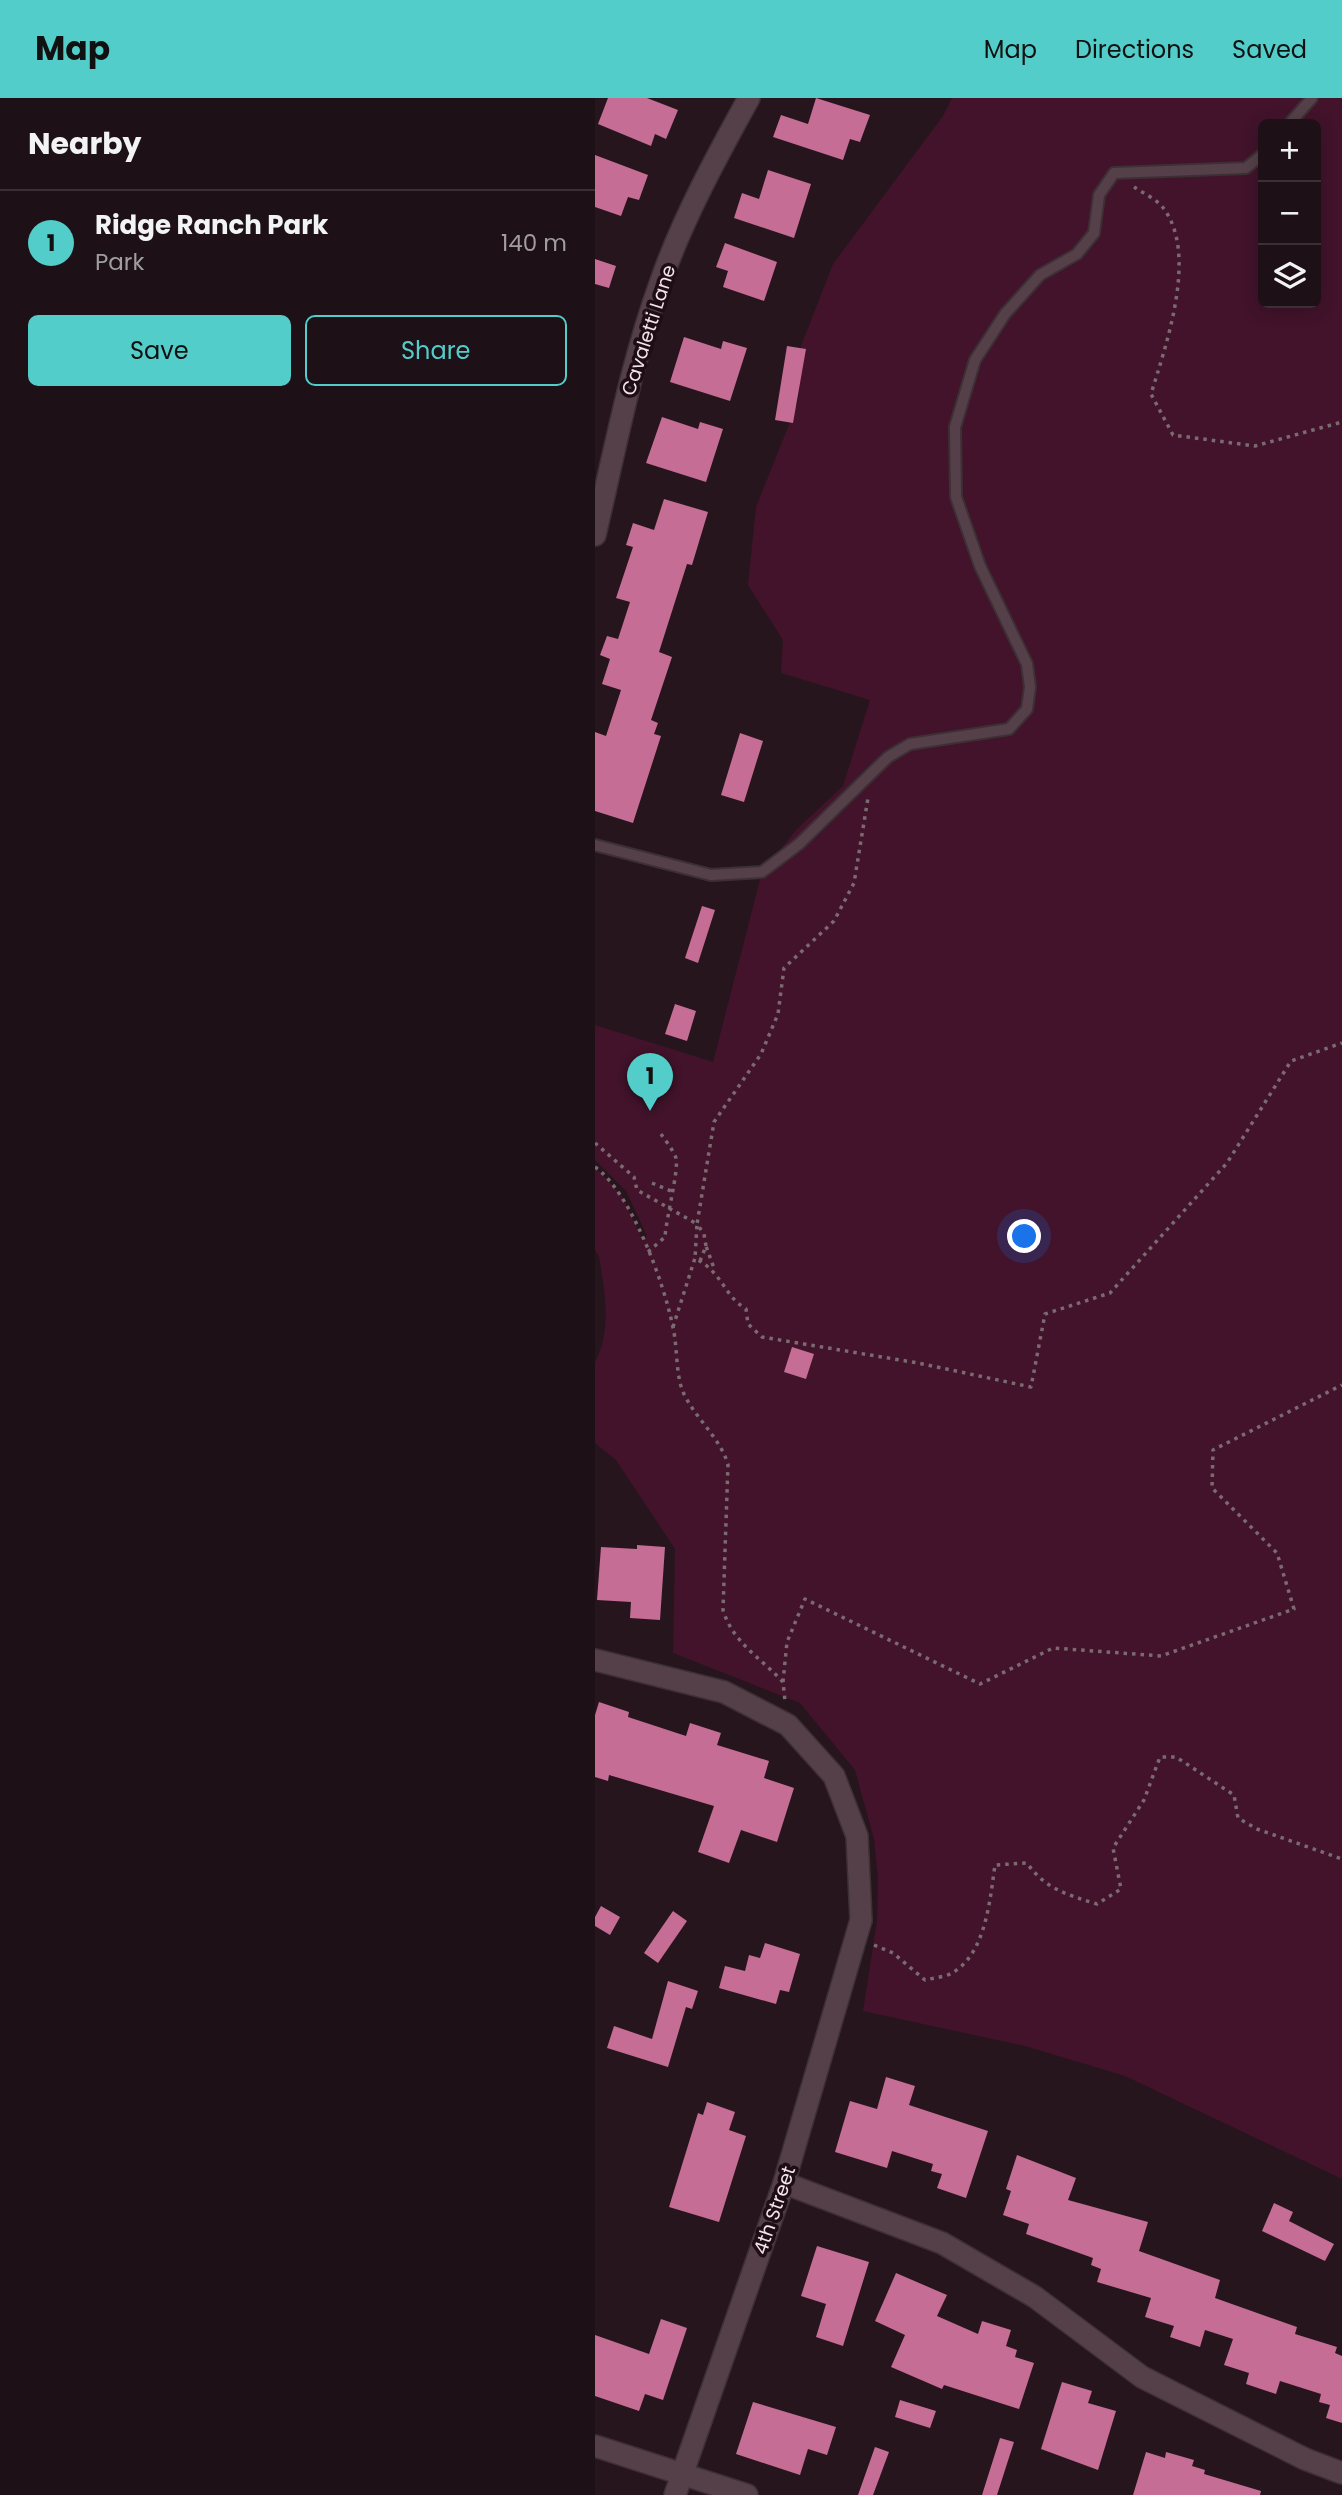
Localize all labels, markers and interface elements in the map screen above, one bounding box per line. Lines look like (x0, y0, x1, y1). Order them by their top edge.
text: Map (35, 25, 110, 72)
text: Map (984, 33, 1037, 66)
text: Directions (1075, 33, 1194, 66)
text: Saved (1232, 33, 1307, 66)
map controls (1258, 119, 1321, 308)
button: + (1258, 119, 1321, 182)
text: Nearby (28, 122, 142, 165)
button: − (1258, 182, 1321, 245)
text: Ridge Ranch Park (95, 207, 328, 243)
text: 1 (47, 227, 55, 259)
text: 140 m (501, 227, 567, 259)
button: layers (1258, 245, 1321, 308)
text: Park (95, 246, 144, 278)
street label: Cavaletti Lane (615, 261, 682, 399)
button: Save (28, 315, 291, 386)
button: Share (305, 315, 567, 386)
pin: 1 (627, 1053, 673, 1111)
your location (1007, 1219, 1041, 1253)
street label: 4th Street (747, 2162, 802, 2258)

